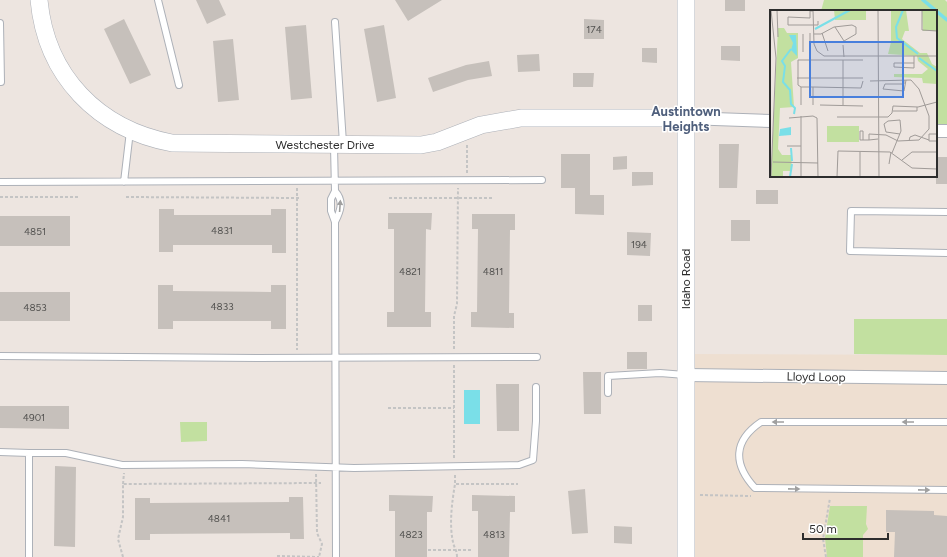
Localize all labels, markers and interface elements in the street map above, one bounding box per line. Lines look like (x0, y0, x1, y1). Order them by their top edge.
inset map (770, 10, 937, 177)
house number: 174 (586, 23, 602, 36)
district label: Austintown Heights (651, 104, 721, 134)
street label: Westchester Drive (276, 138, 375, 152)
one-way arrow (337, 200, 344, 212)
house number: 4831 (211, 224, 233, 237)
house number: 4851 (24, 225, 46, 238)
house number: 194 (631, 238, 647, 251)
street label: Idaho Road (679, 249, 693, 309)
house number: 4821 (399, 265, 421, 278)
house number: 4811 (483, 265, 503, 278)
house number: 4833 (210, 300, 234, 313)
house number: 4853 (23, 301, 47, 314)
street label: Lloyd Loop (786, 369, 846, 385)
house number: 4901 (23, 411, 45, 424)
one-way arrow (771, 419, 784, 425)
one-way arrow (901, 419, 914, 425)
one-way arrow (788, 486, 801, 492)
one-way arrow (918, 487, 931, 493)
house number: 4841 (208, 512, 230, 525)
scale bar (803, 515, 888, 541)
text: 50 m (809, 522, 837, 536)
house number: 4823 (399, 528, 423, 541)
house number: 4813 (483, 528, 505, 541)

